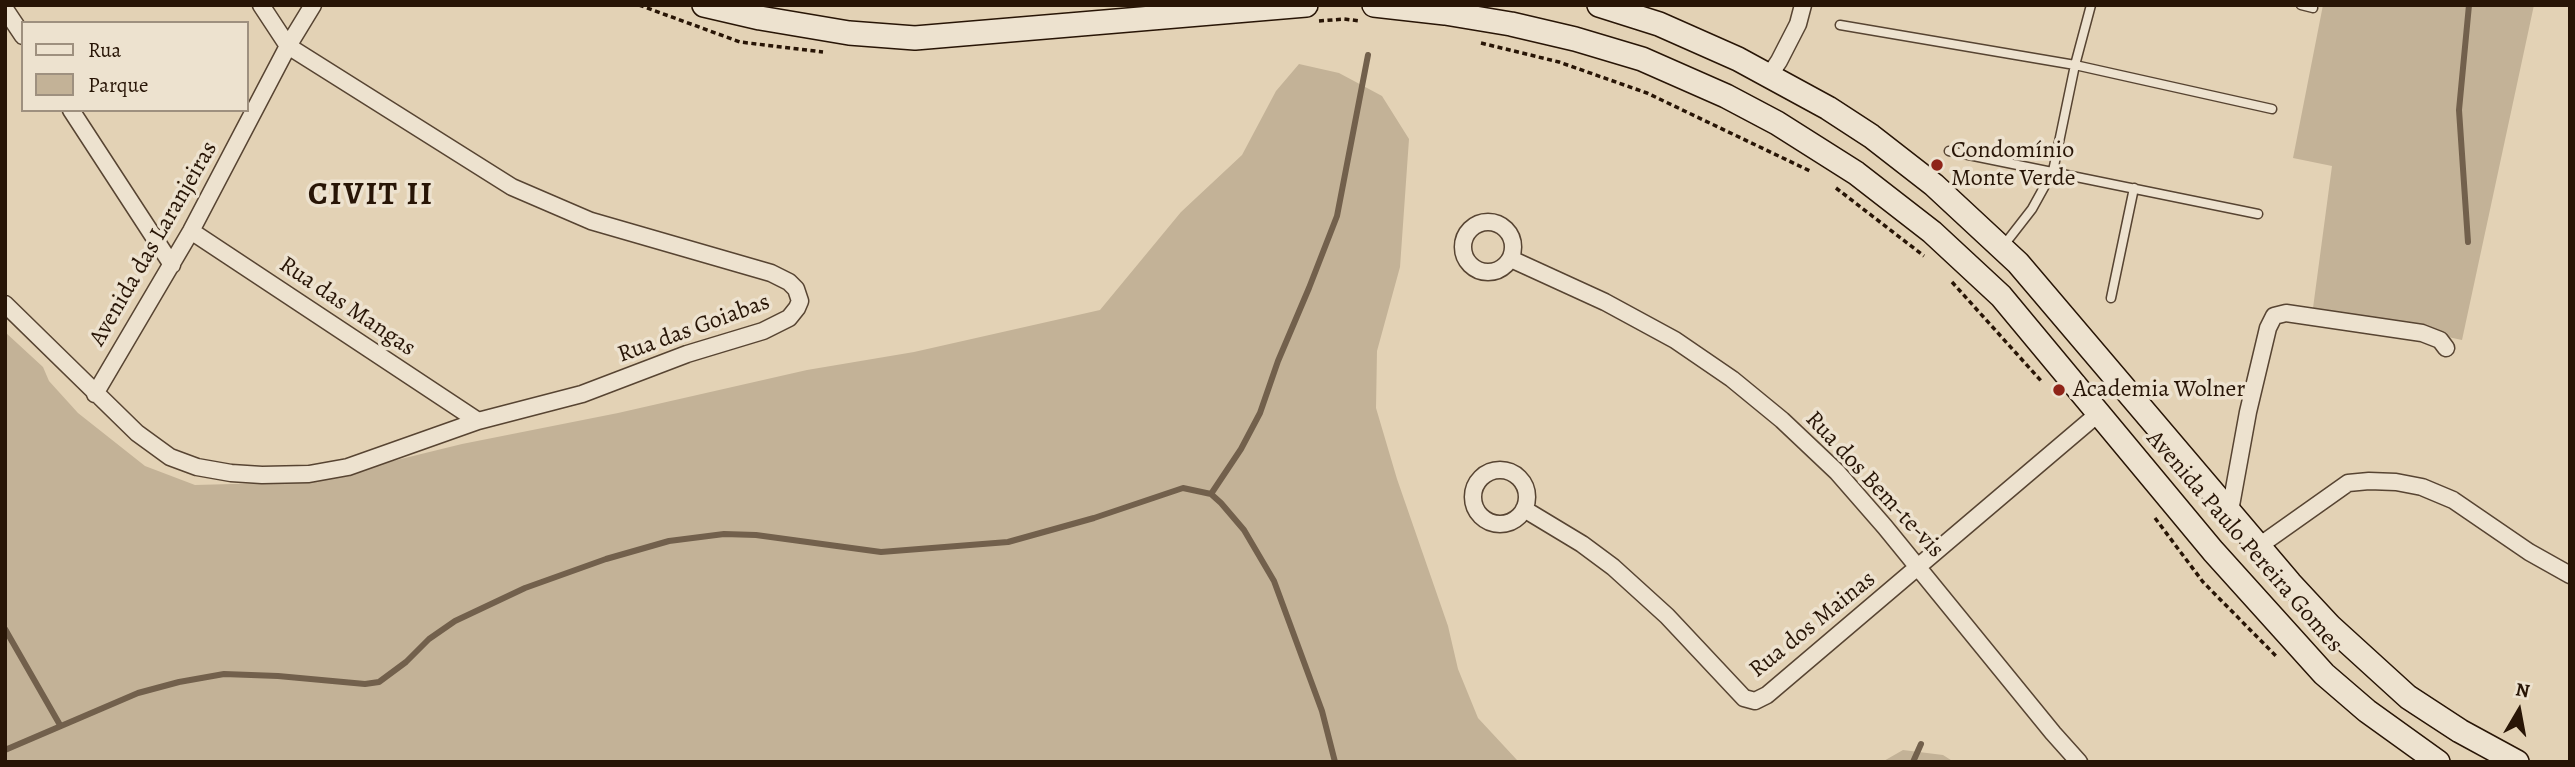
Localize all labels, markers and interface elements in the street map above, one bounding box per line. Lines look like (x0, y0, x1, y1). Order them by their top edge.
legend (21, 21, 248, 112)
text: Rua (88, 36, 121, 64)
text: Parque (88, 71, 148, 99)
street label: Avenida das Laranjeiras (84, 136, 224, 352)
place label: Condomínio Monte Verde (1951, 137, 2076, 193)
marker: Condomínio Monte Verde (1929, 157, 1945, 173)
district label: CIVIT II (309, 177, 433, 215)
street label: Rua das Mangas (273, 251, 421, 363)
street label: Rua das Goiabas (614, 288, 774, 370)
place label: Academia Wolner (2073, 376, 2246, 404)
marker: Academia Wolner (2051, 382, 2067, 398)
street label: Rua dos Bem-te-vis (1799, 406, 1949, 564)
street label: Avenida Paulo Pereira Gomes (2140, 425, 2348, 659)
street label: Rua dos Mainas (1744, 565, 1882, 685)
north arrow (2484, 676, 2554, 746)
text: N (2514, 676, 2532, 704)

